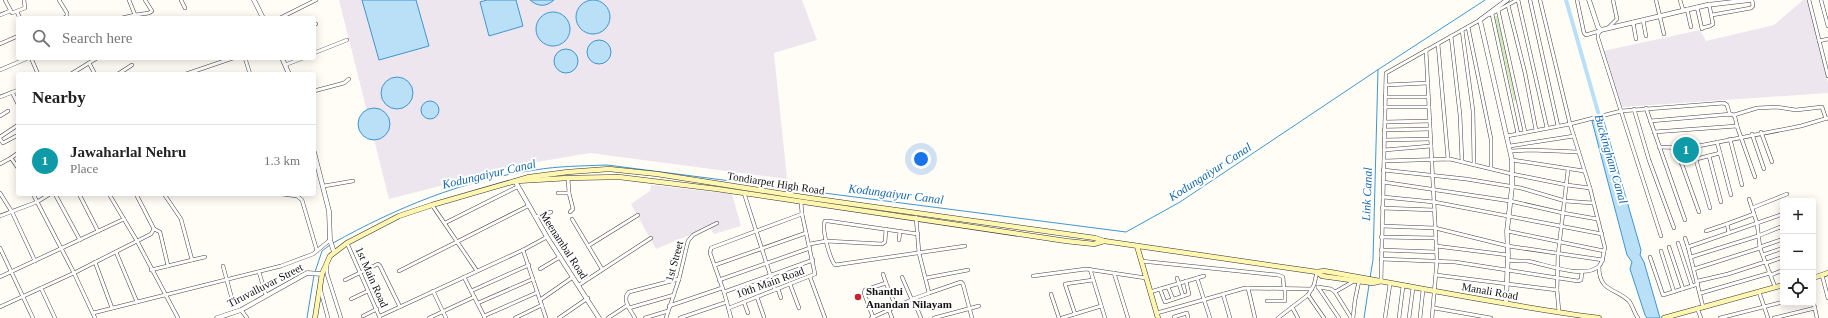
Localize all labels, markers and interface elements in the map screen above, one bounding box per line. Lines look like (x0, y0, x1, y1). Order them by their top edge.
search box (16, 16, 316, 60)
icon: search (30, 27, 52, 49)
text: Search here (62, 30, 132, 46)
text: Nearby (32, 88, 86, 107)
water label: Buckingham Canal (1592, 113, 1631, 206)
pin: 1 (1673, 135, 1699, 165)
water label: Kodungaiyur Canal (1165, 140, 1254, 204)
text: Jawaharlal Nehru (70, 144, 186, 160)
your location (911, 149, 931, 169)
text: 1 (42, 153, 48, 168)
text: 1.3 km (264, 153, 300, 168)
water label: Kodungaiyur Canal (440, 156, 538, 192)
text: Place (70, 161, 98, 176)
water label: Link Canal (1359, 166, 1375, 222)
street label: Tondiarpet High Road (727, 169, 826, 197)
water label: Kodungaiyur Canal (847, 181, 945, 207)
map controls (1780, 198, 1816, 306)
button: + (1780, 198, 1816, 234)
street label: Meenambal Road (538, 209, 591, 281)
button: − (1780, 234, 1816, 270)
street label: 1st Street (663, 240, 685, 282)
street label: 1st Main Road (353, 245, 391, 309)
street label: Tiruvalluvar Street (225, 261, 305, 309)
street label: 10th Main Road (734, 264, 806, 300)
button: locate (1780, 270, 1816, 306)
street label: Manali Road (1461, 280, 1520, 302)
place label: Shanthi Anandan Nilayam (866, 285, 952, 310)
marker: Shanthi Anandan Nilayam (853, 292, 863, 302)

